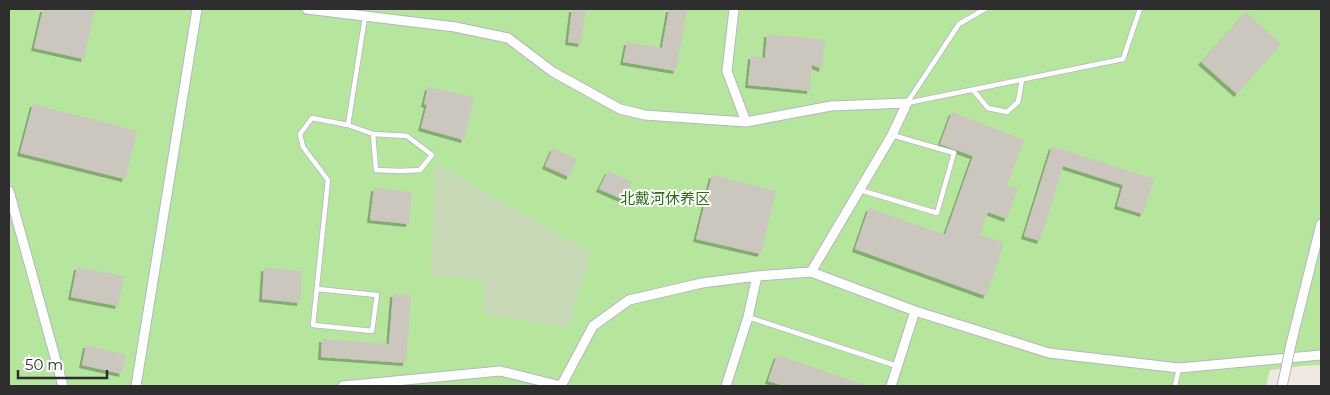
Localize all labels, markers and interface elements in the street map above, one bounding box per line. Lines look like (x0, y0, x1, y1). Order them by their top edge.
park label: 北戴河休养区 (620, 189, 710, 208)
scale bar (18, 348, 106, 380)
text: 50 m (25, 355, 63, 374)

